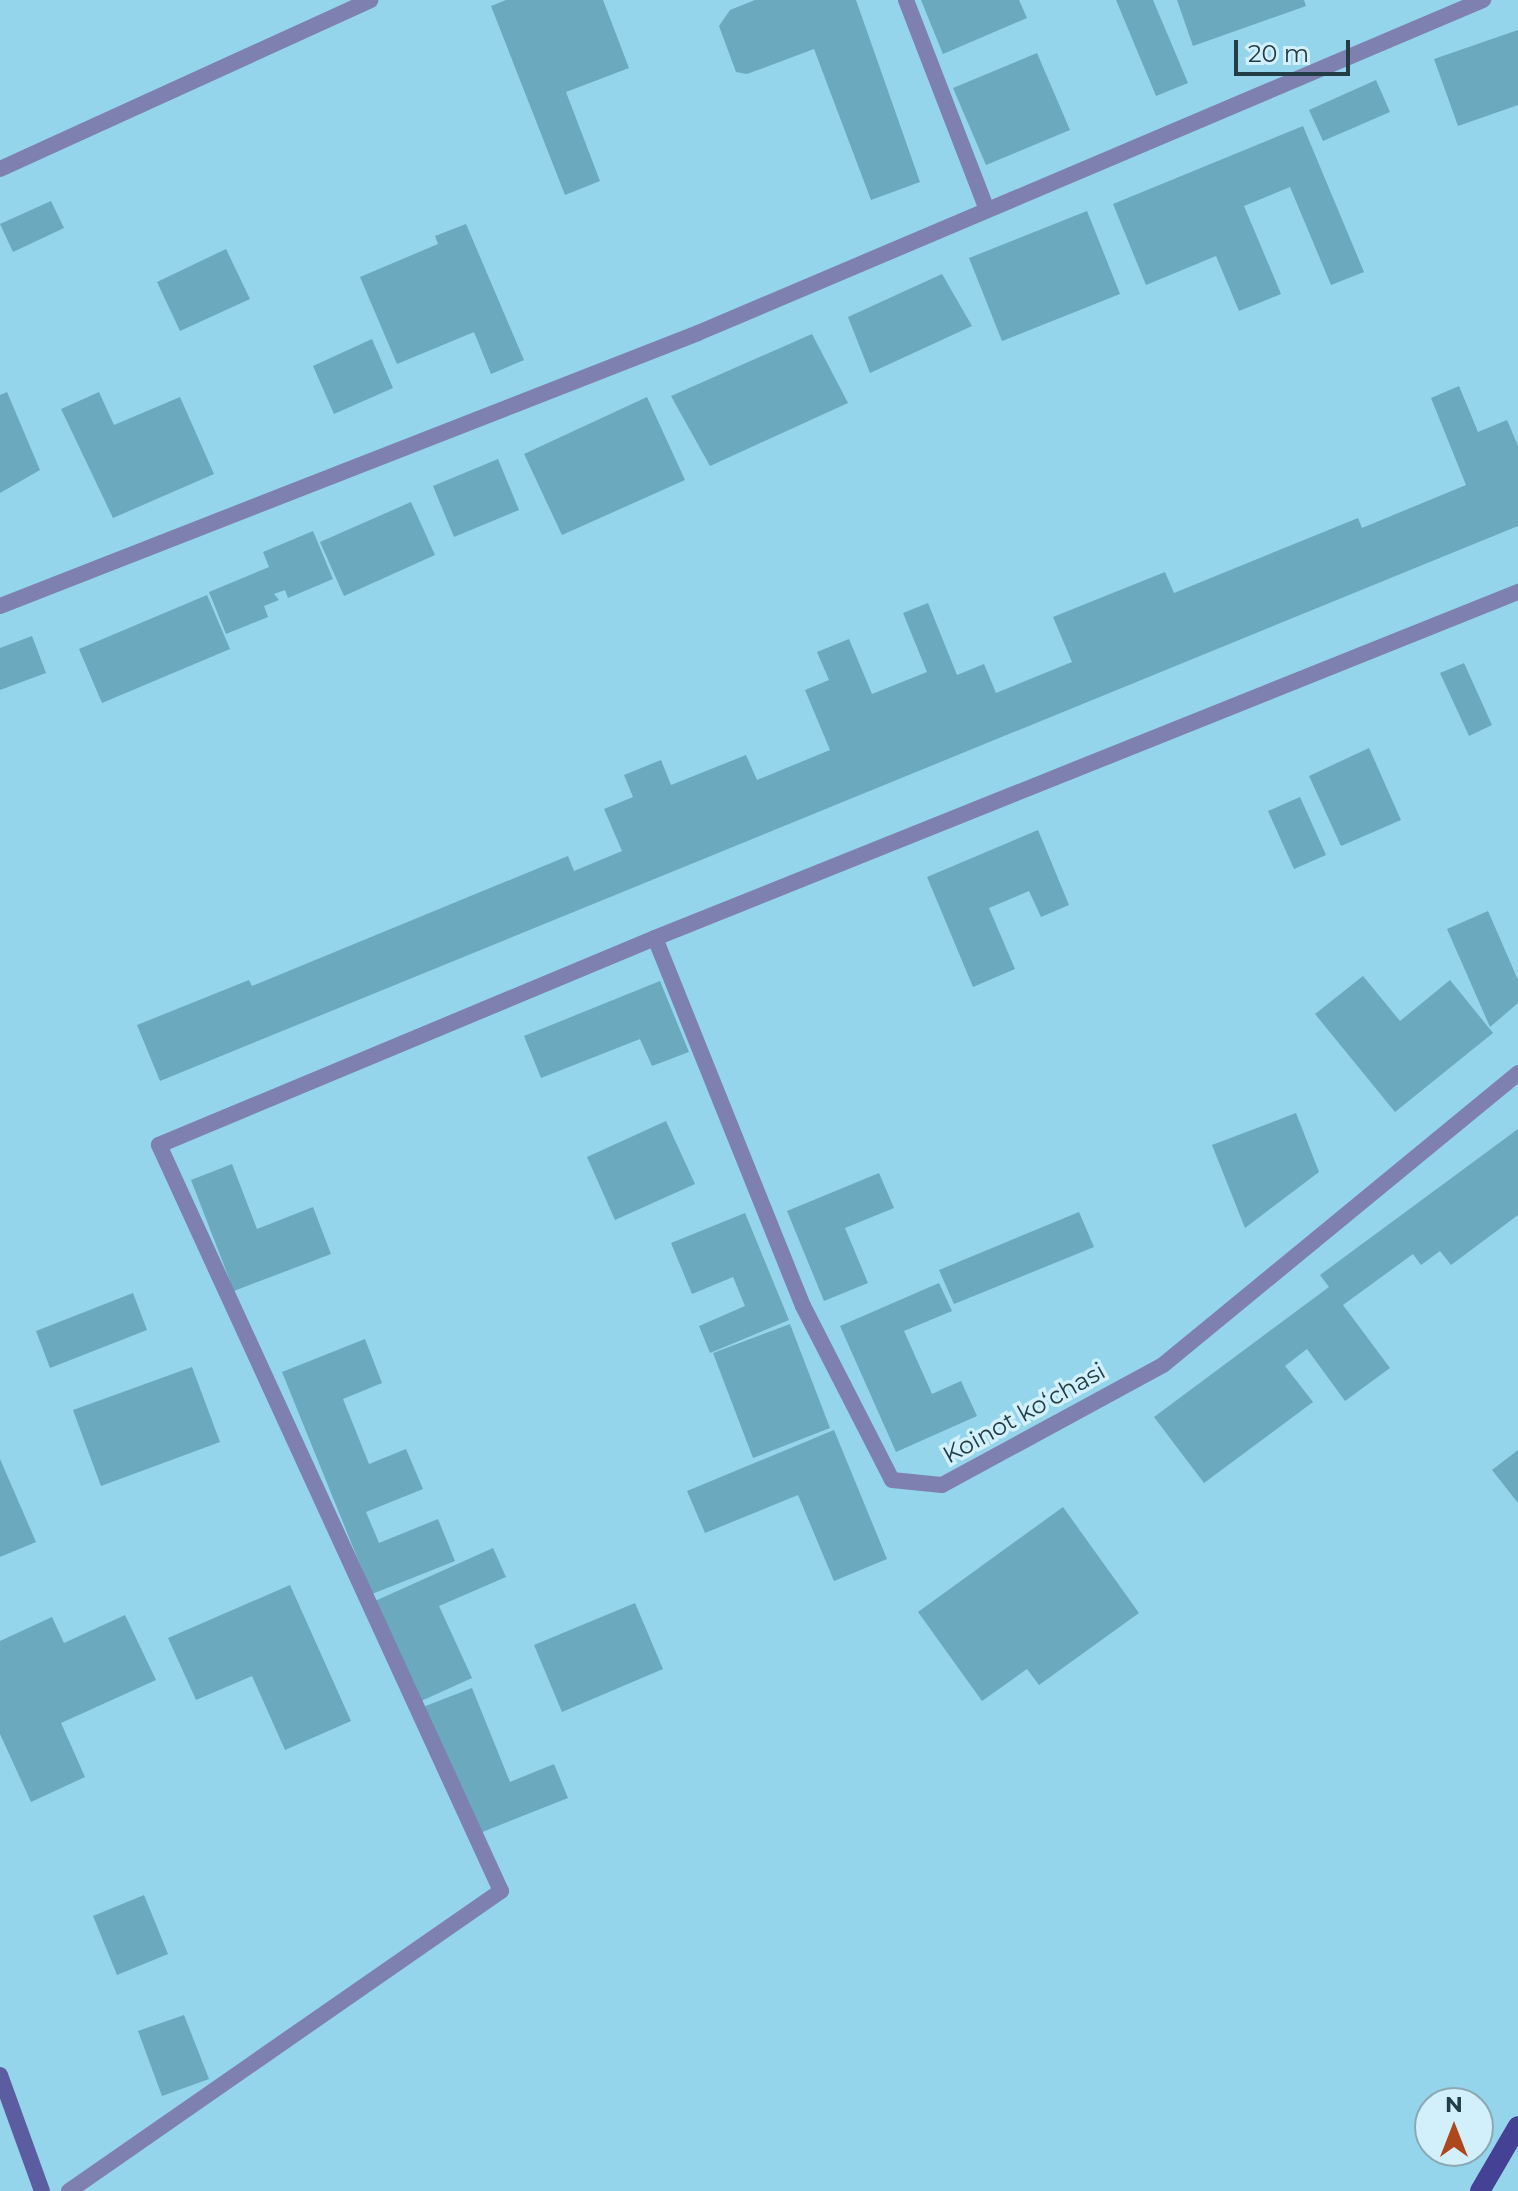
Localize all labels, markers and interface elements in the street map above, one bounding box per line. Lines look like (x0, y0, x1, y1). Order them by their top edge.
scale bar (1238, 24, 1354, 74)
text: 20 m (1248, 39, 1309, 68)
street label: Koinot koʻchasi (938, 1356, 1110, 1470)
north arrow (1414, 2087, 1494, 2167)
text: N (1445, 2091, 1463, 2118)

